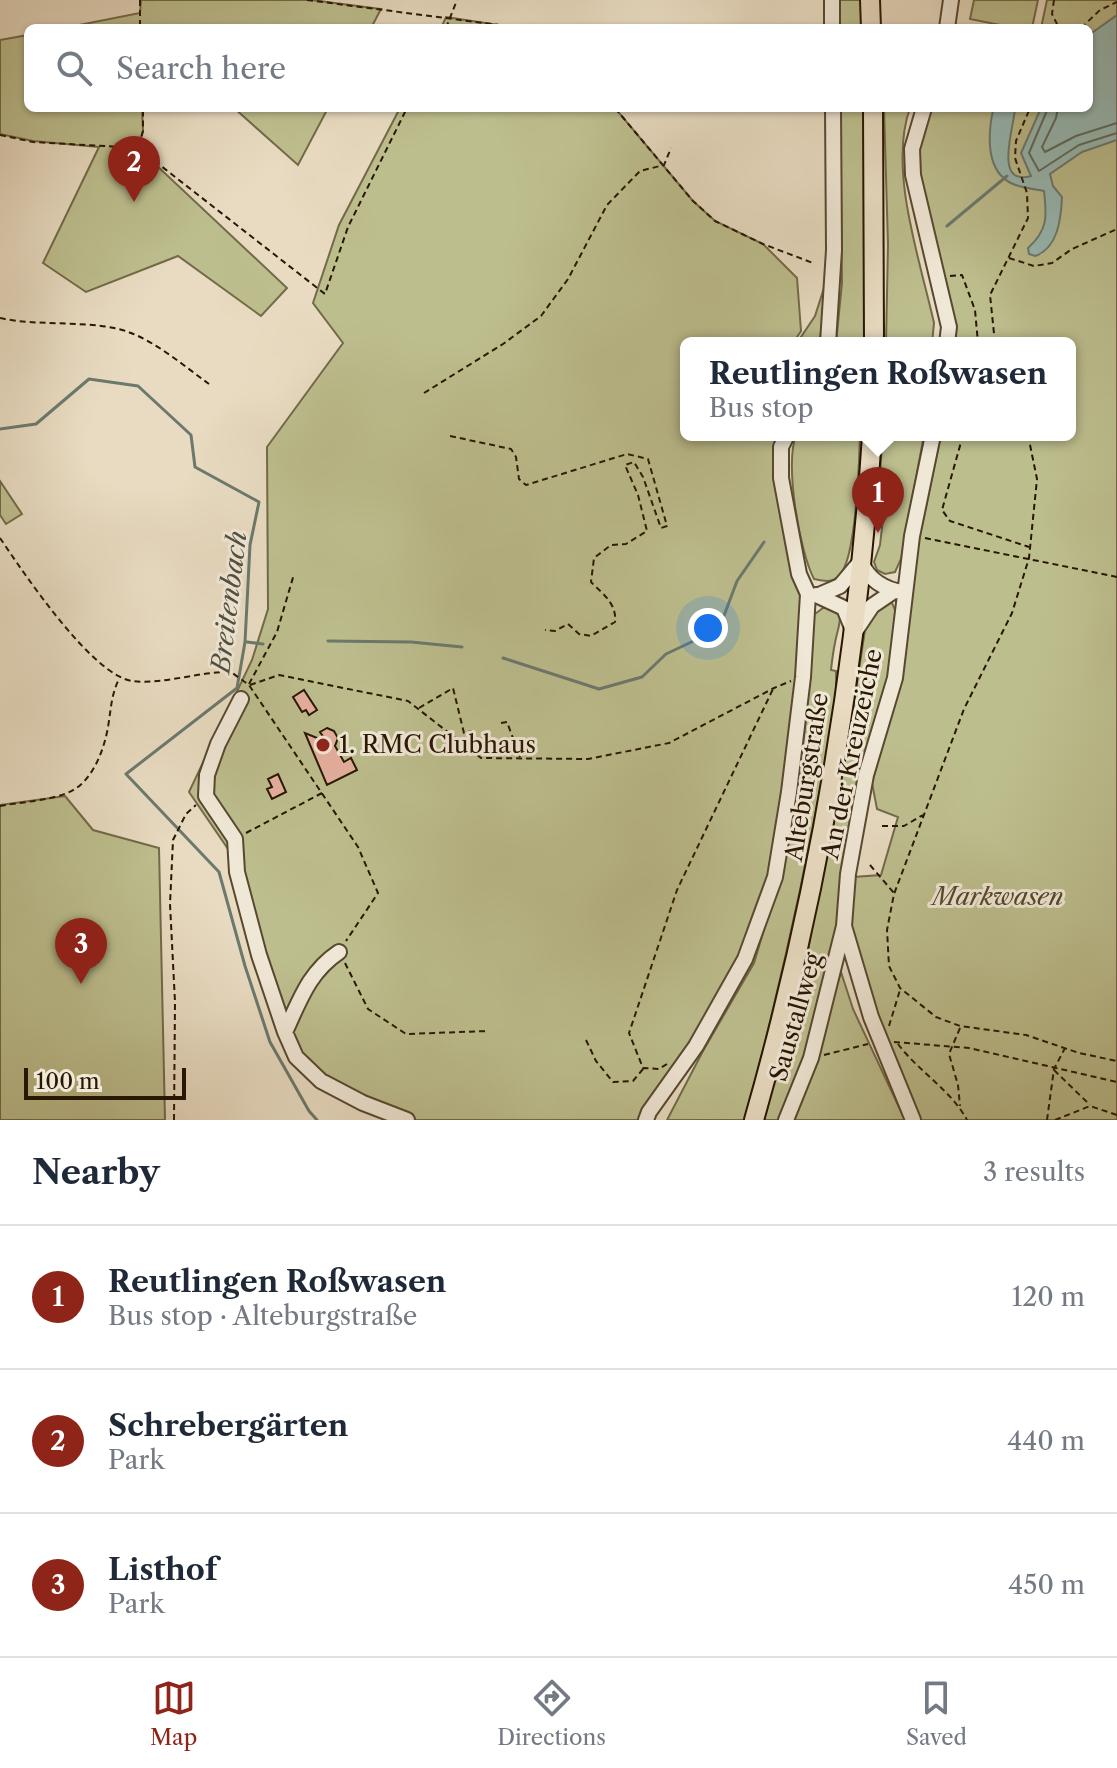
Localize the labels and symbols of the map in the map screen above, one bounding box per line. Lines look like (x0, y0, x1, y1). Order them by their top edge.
pin: 2 (108, 136, 160, 202)
pin: 1 (852, 467, 904, 533)
water label: Breitenbach (204, 529, 254, 677)
your location (688, 608, 728, 648)
street label: An der Kreuzeiche (815, 646, 888, 863)
street label: Alteburgstraße (779, 691, 834, 864)
place label: 1. RMC Clubhaus (339, 730, 536, 759)
marker: 1. RMC Clubhaus (314, 736, 332, 754)
park label: Markwasen (929, 882, 1064, 911)
pin: 3 (55, 918, 107, 984)
street label: Saustallweg (763, 949, 828, 1085)
scale bar (24, 1064, 186, 1100)

